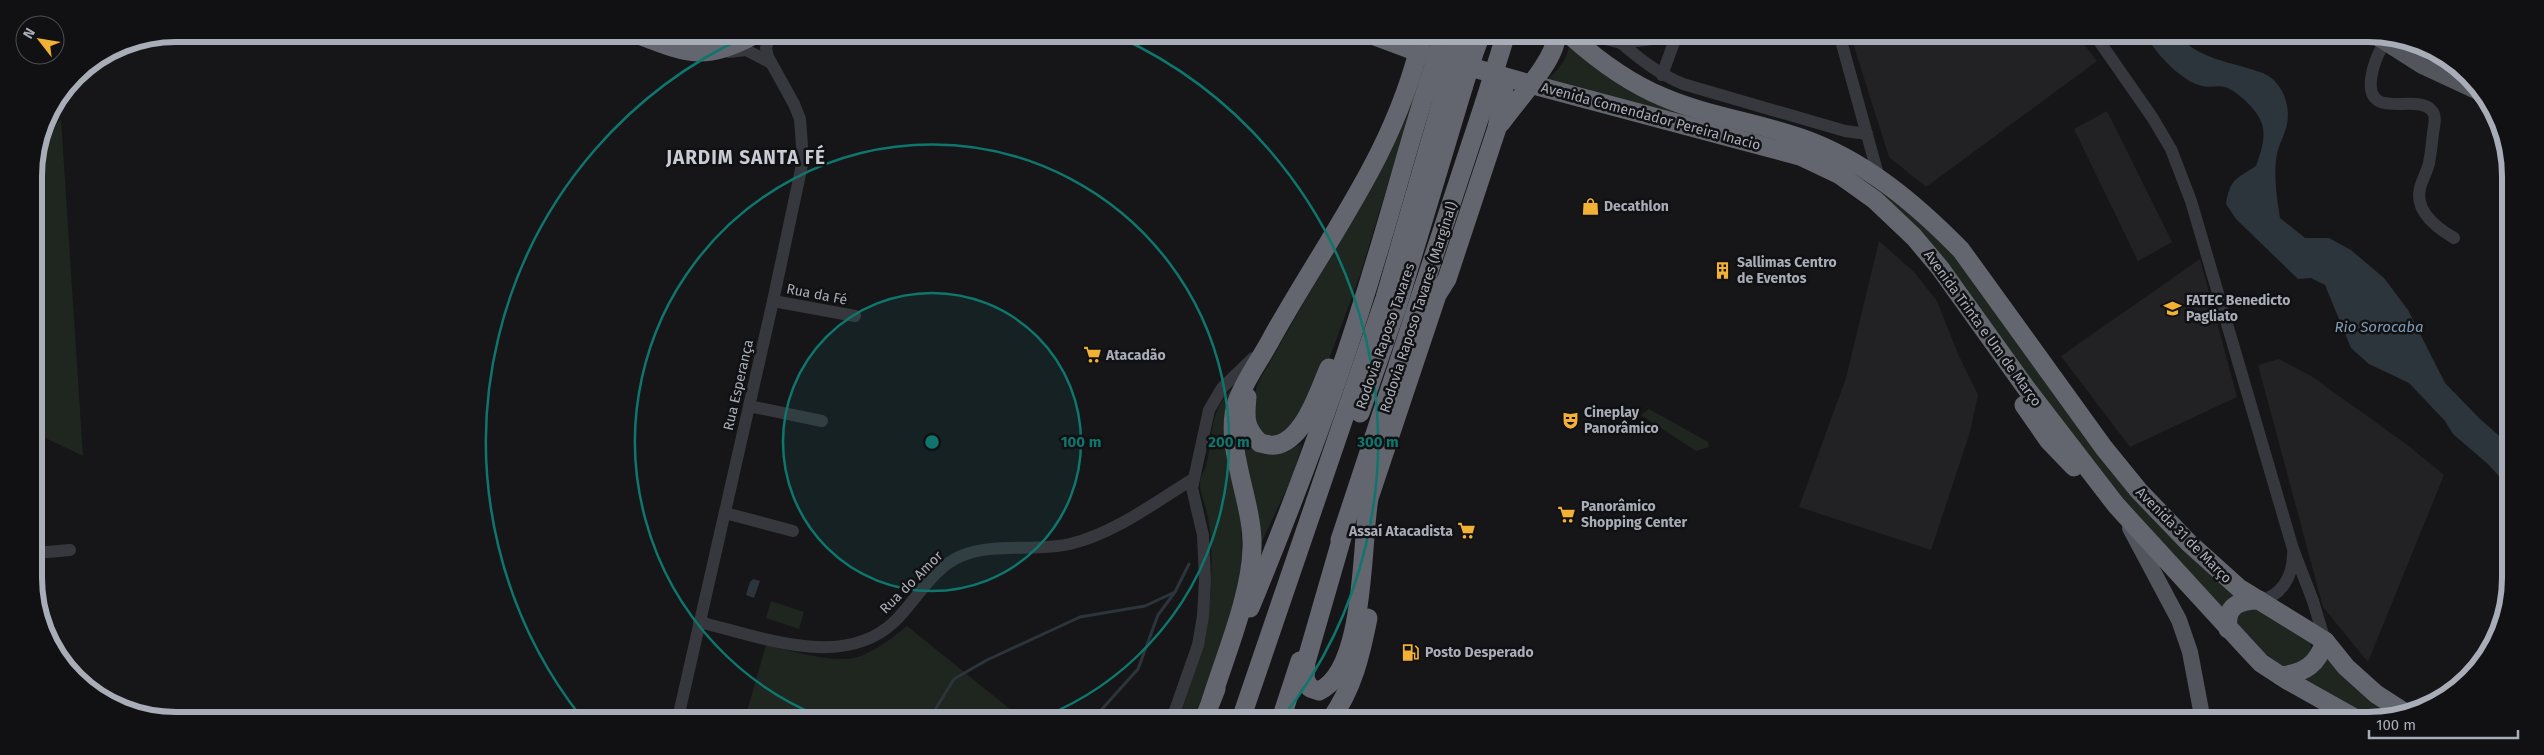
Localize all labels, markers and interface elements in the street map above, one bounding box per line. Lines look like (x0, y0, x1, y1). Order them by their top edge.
north arrow (15, 15, 65, 65)
text: N (20, 25, 39, 42)
street label: Avenida Comendador Pereira Inacio (1539, 79, 1762, 154)
district label: JARDIM SANTA FÉ (665, 144, 826, 169)
shop icon: Decathlon (1580, 196, 1600, 216)
place label: Decathlon (1604, 198, 1669, 215)
street label: Rodovia Raposo Tavares (Marginal) (1376, 199, 1460, 415)
street label: Avenida Trinta e Um de Março (1920, 247, 2045, 410)
place label: Sallimas Centro de Eventos (1737, 254, 1837, 287)
building icon: Sallimas Centro de Eventos (1713, 260, 1733, 280)
street label: Rodovia Raposo Tavares (1352, 261, 1418, 411)
street label: Rua da Fé (785, 280, 849, 309)
place label: FATEC Benedicto Pagliato (2186, 292, 2290, 325)
school or university icon: FATEC Benedicto Pagliato (2162, 298, 2182, 318)
water label: Rio Sorocaba (2335, 318, 2423, 336)
street label: Rua Esperança (720, 338, 757, 432)
supermarket icon: Atacadão (1082, 345, 1102, 365)
place label: Atacadão (1105, 347, 1166, 364)
place label: Cineplay Panorâmico (1584, 404, 1659, 437)
theatre icon: Cineplay Panorâmico (1560, 410, 1580, 430)
centre of rings (923, 433, 941, 451)
text: 100 m (1061, 433, 1101, 451)
text: 200 m (1208, 433, 1250, 451)
text: 300 m (1356, 433, 1399, 451)
street label: Avenida 31 de Março (2132, 484, 2235, 587)
place label: Panorâmico Shopping Center (1581, 498, 1687, 531)
supermarket icon: Panorâmico Shopping Center (1557, 504, 1577, 524)
supermarket icon: Assaí Atacadista (1457, 521, 1477, 541)
place label: Assaí Atacadista (1348, 523, 1453, 540)
street label: Rua do Amor (876, 547, 947, 617)
fuel station icon: Posto Desperado (1401, 642, 1421, 662)
place label: Posto Desperado (1425, 644, 1534, 661)
scale bar (2369, 708, 2518, 740)
text: 100 m (2376, 716, 2416, 734)

